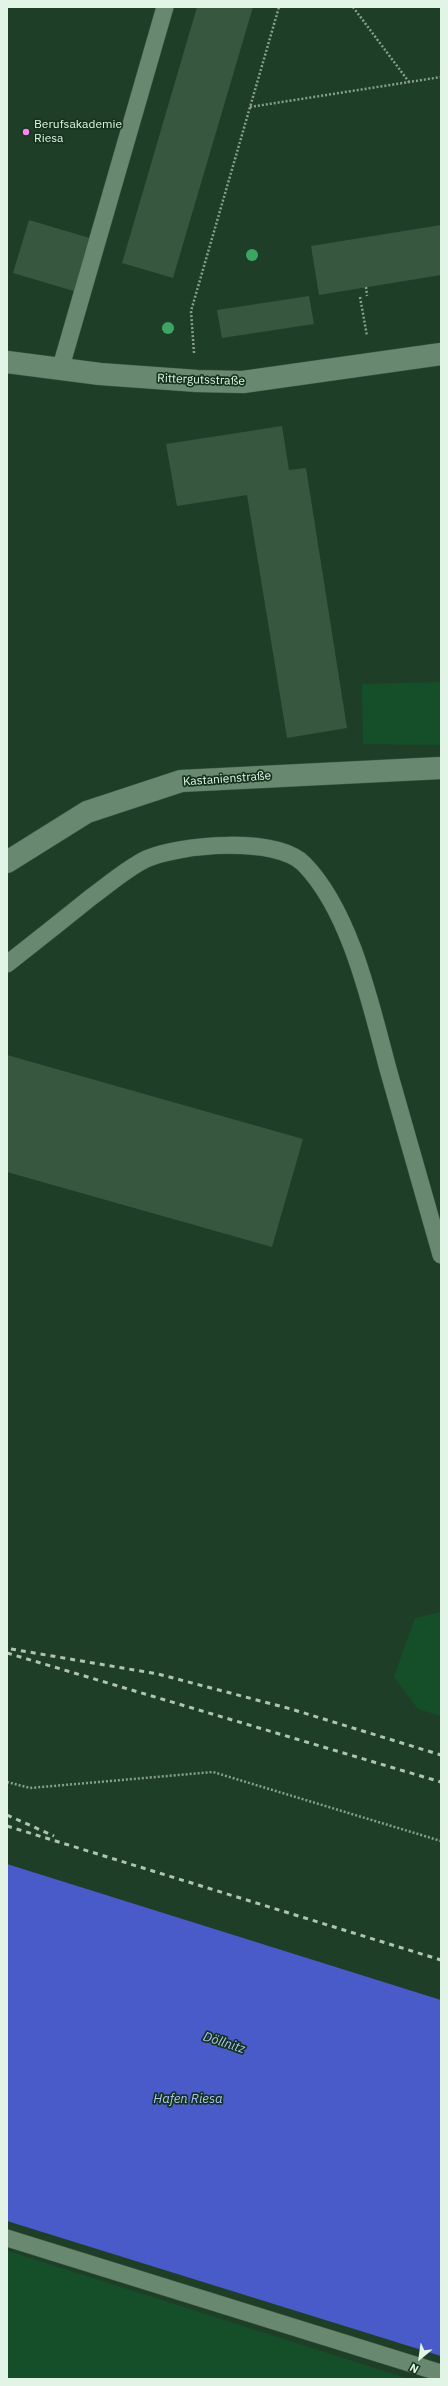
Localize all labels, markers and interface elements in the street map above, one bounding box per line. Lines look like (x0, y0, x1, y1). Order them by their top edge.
place label: Berufsakademie Riesa (34, 118, 122, 146)
marker: Berufsakademie Riesa (21, 127, 31, 137)
street label: Rittergutsstraße (157, 371, 245, 389)
street label: Kastanienstraße (182, 769, 272, 789)
water label: Döllnitz (201, 2029, 247, 2057)
water label: Hafen Riesa (153, 2091, 223, 2107)
north arrow (400, 2338, 440, 2378)
text: N (407, 2360, 421, 2377)

